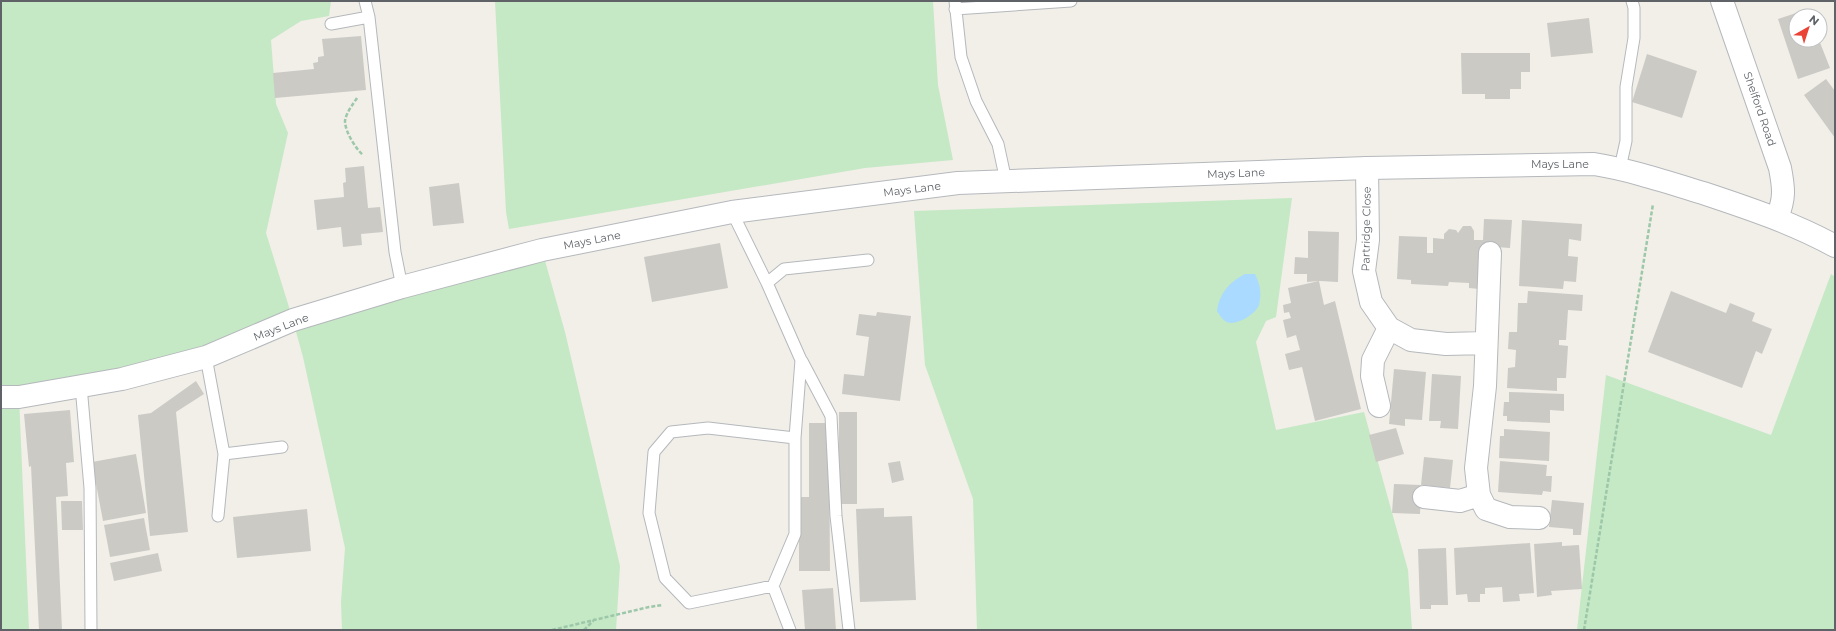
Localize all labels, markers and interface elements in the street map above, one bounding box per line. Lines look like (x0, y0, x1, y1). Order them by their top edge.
north arrow (1788, 8, 1828, 48)
text: N (1806, 12, 1822, 28)
street label: Shelford Road (1741, 70, 1779, 148)
street label: Mays Lane (1531, 157, 1589, 171)
street label: Mays Lane (1207, 165, 1266, 181)
street label: Mays Lane (882, 178, 942, 199)
street label: Partridge Close (1358, 186, 1374, 271)
street label: Mays Lane (562, 228, 622, 252)
street label: Mays Lane (251, 310, 311, 344)

